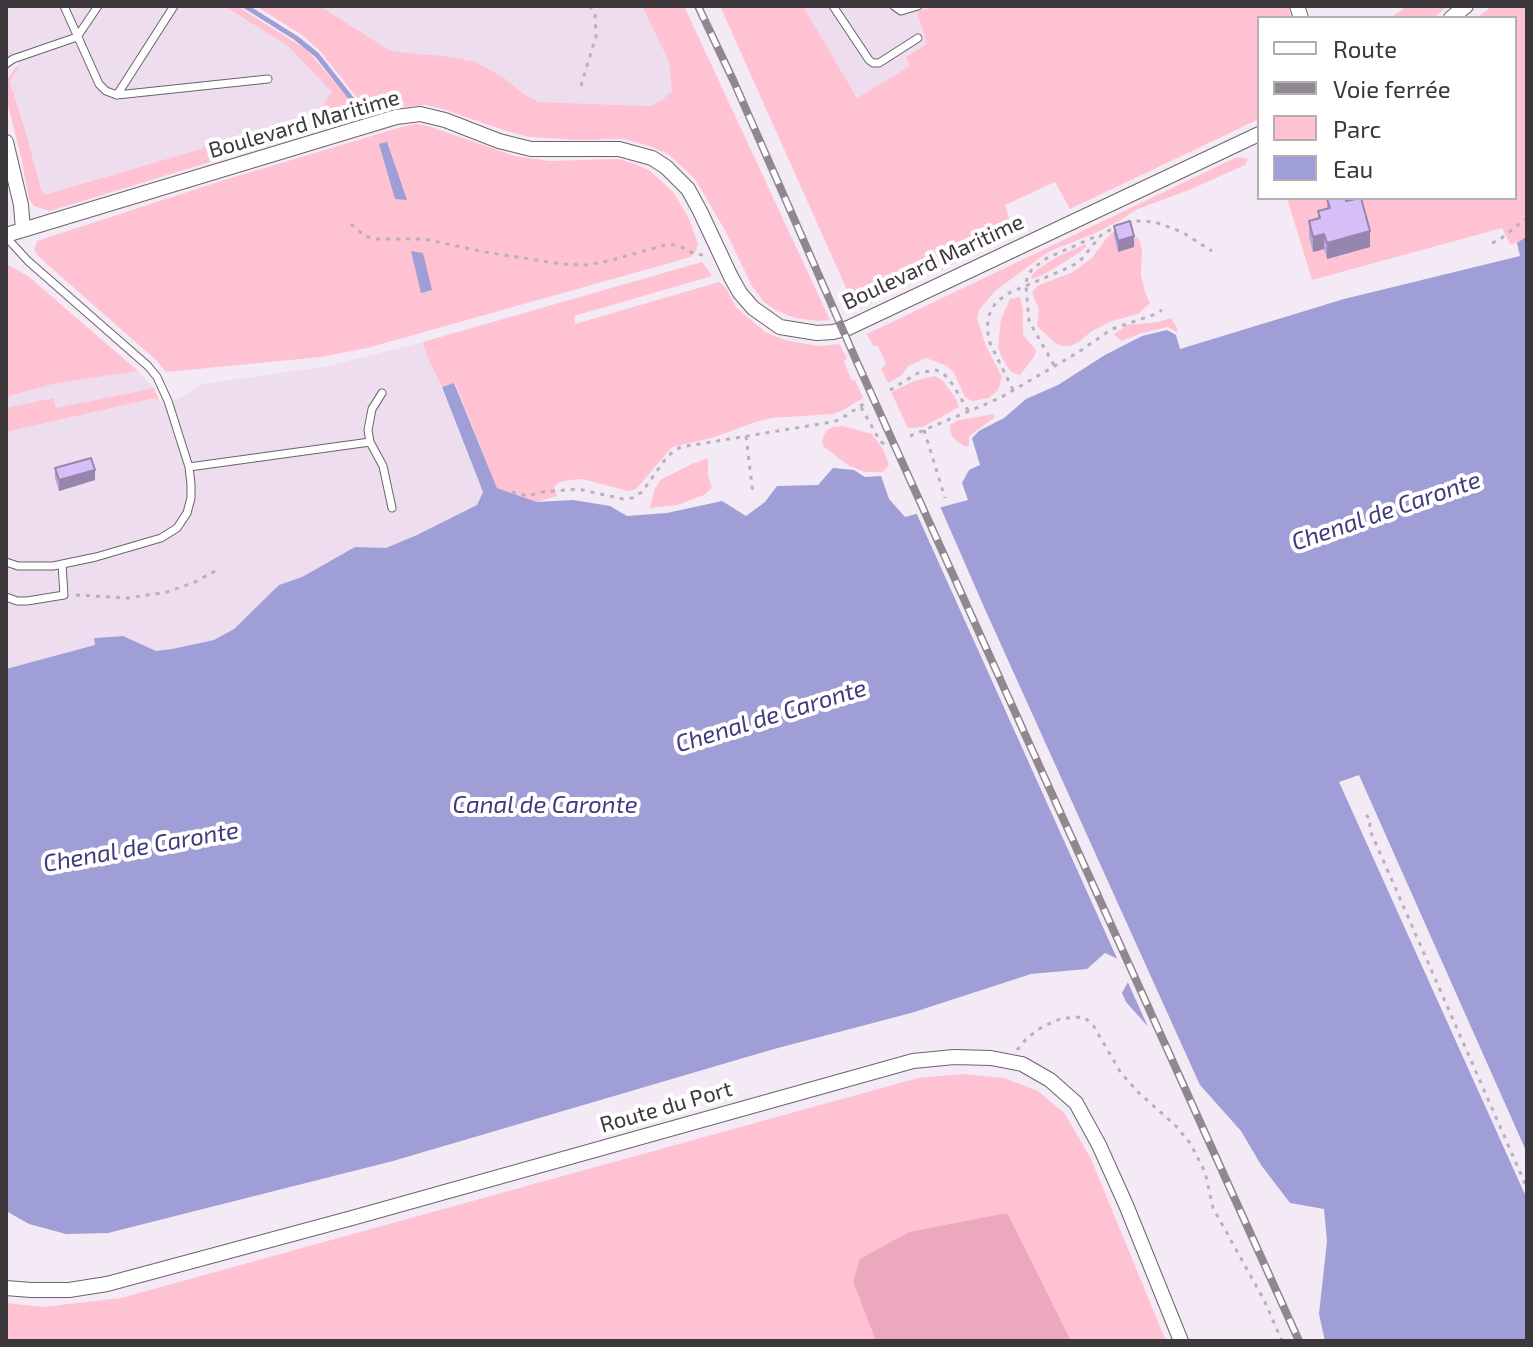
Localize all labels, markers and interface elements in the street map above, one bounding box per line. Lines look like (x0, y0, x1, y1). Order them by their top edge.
legend (1257, 16, 1517, 200)
text: Route (1333, 34, 1397, 63)
text: Voie ferrée (1333, 74, 1451, 103)
street label: Boulevard Maritime (206, 84, 402, 164)
text: Parc (1333, 114, 1381, 143)
text: Eau (1333, 154, 1373, 183)
street label: Boulevard Maritime (838, 208, 1028, 316)
water label: Chenal de Caronte (1288, 465, 1484, 557)
water label: Chenal de Caronte (672, 673, 870, 759)
water label: Canal de Caronte (452, 791, 638, 819)
water label: Chenal de Caronte (41, 816, 241, 878)
street label: Route du Port (597, 1076, 735, 1138)

